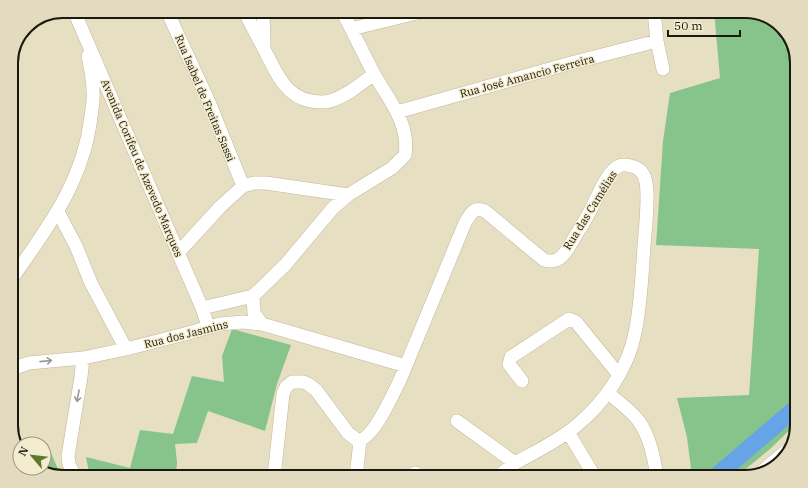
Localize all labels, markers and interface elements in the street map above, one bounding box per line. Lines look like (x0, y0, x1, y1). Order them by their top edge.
scale bar (668, 12, 740, 38)
text: 50 m (674, 18, 703, 33)
street label: Rua Isabel de Freitas Sassi (172, 32, 238, 164)
street label: Rua José Amancio Ferreira (458, 51, 596, 101)
street label: Avenida Corifeu de Azevedo Marques (98, 77, 186, 259)
street label: Rua das Camélias (560, 168, 620, 252)
street label: Rua dos Jasmins (142, 317, 230, 351)
one-way arrow (39, 357, 52, 365)
one-way arrow (74, 389, 82, 402)
north arrow (12, 436, 52, 476)
text: N (15, 444, 32, 458)

